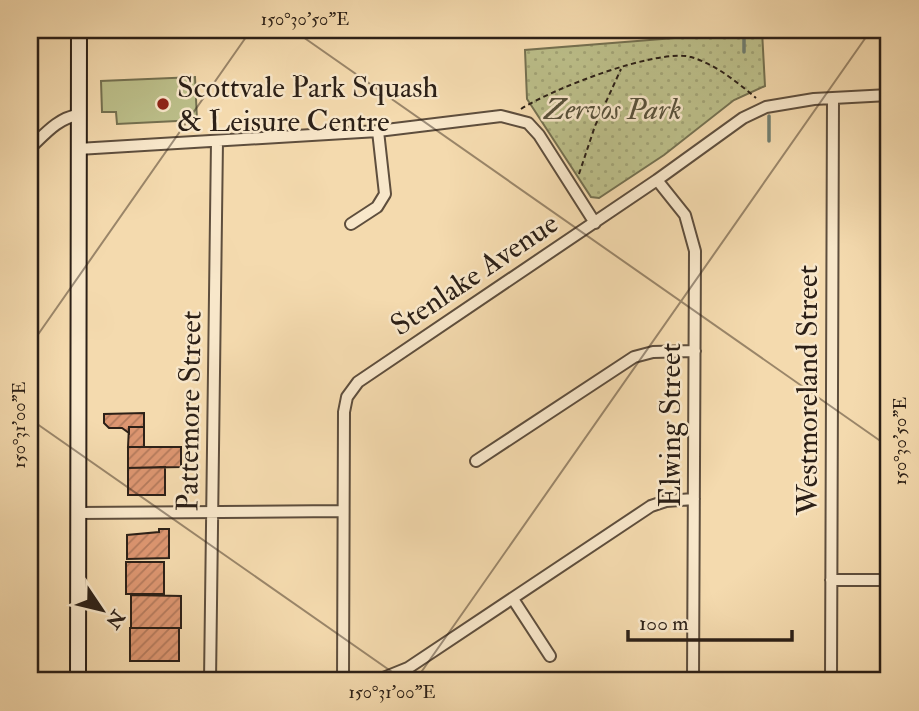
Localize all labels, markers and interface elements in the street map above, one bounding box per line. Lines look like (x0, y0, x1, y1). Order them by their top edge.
text: 150°30'50"E (261, 8, 349, 31)
place label: Scottvale Park Squash & Leisure Centre (177, 69, 438, 140)
park label: Zervos Park (542, 91, 682, 128)
marker: Scottvale Park Squash & Leisure Centre (155, 96, 171, 112)
street label: Stenlake Avenue (383, 205, 565, 344)
street label: Westmoreland Street (789, 265, 826, 516)
street label: Pattemore Street (169, 310, 210, 512)
street label: Elwing Street (652, 343, 689, 507)
text: 150°31'00"E (8, 382, 31, 468)
text: 150°30'50"E (889, 397, 912, 485)
north arrow (66, 574, 136, 644)
scale bar (628, 599, 793, 643)
text: N (100, 605, 130, 634)
text: 100 m (639, 610, 689, 637)
text: 150°31'00"E (349, 681, 436, 704)

